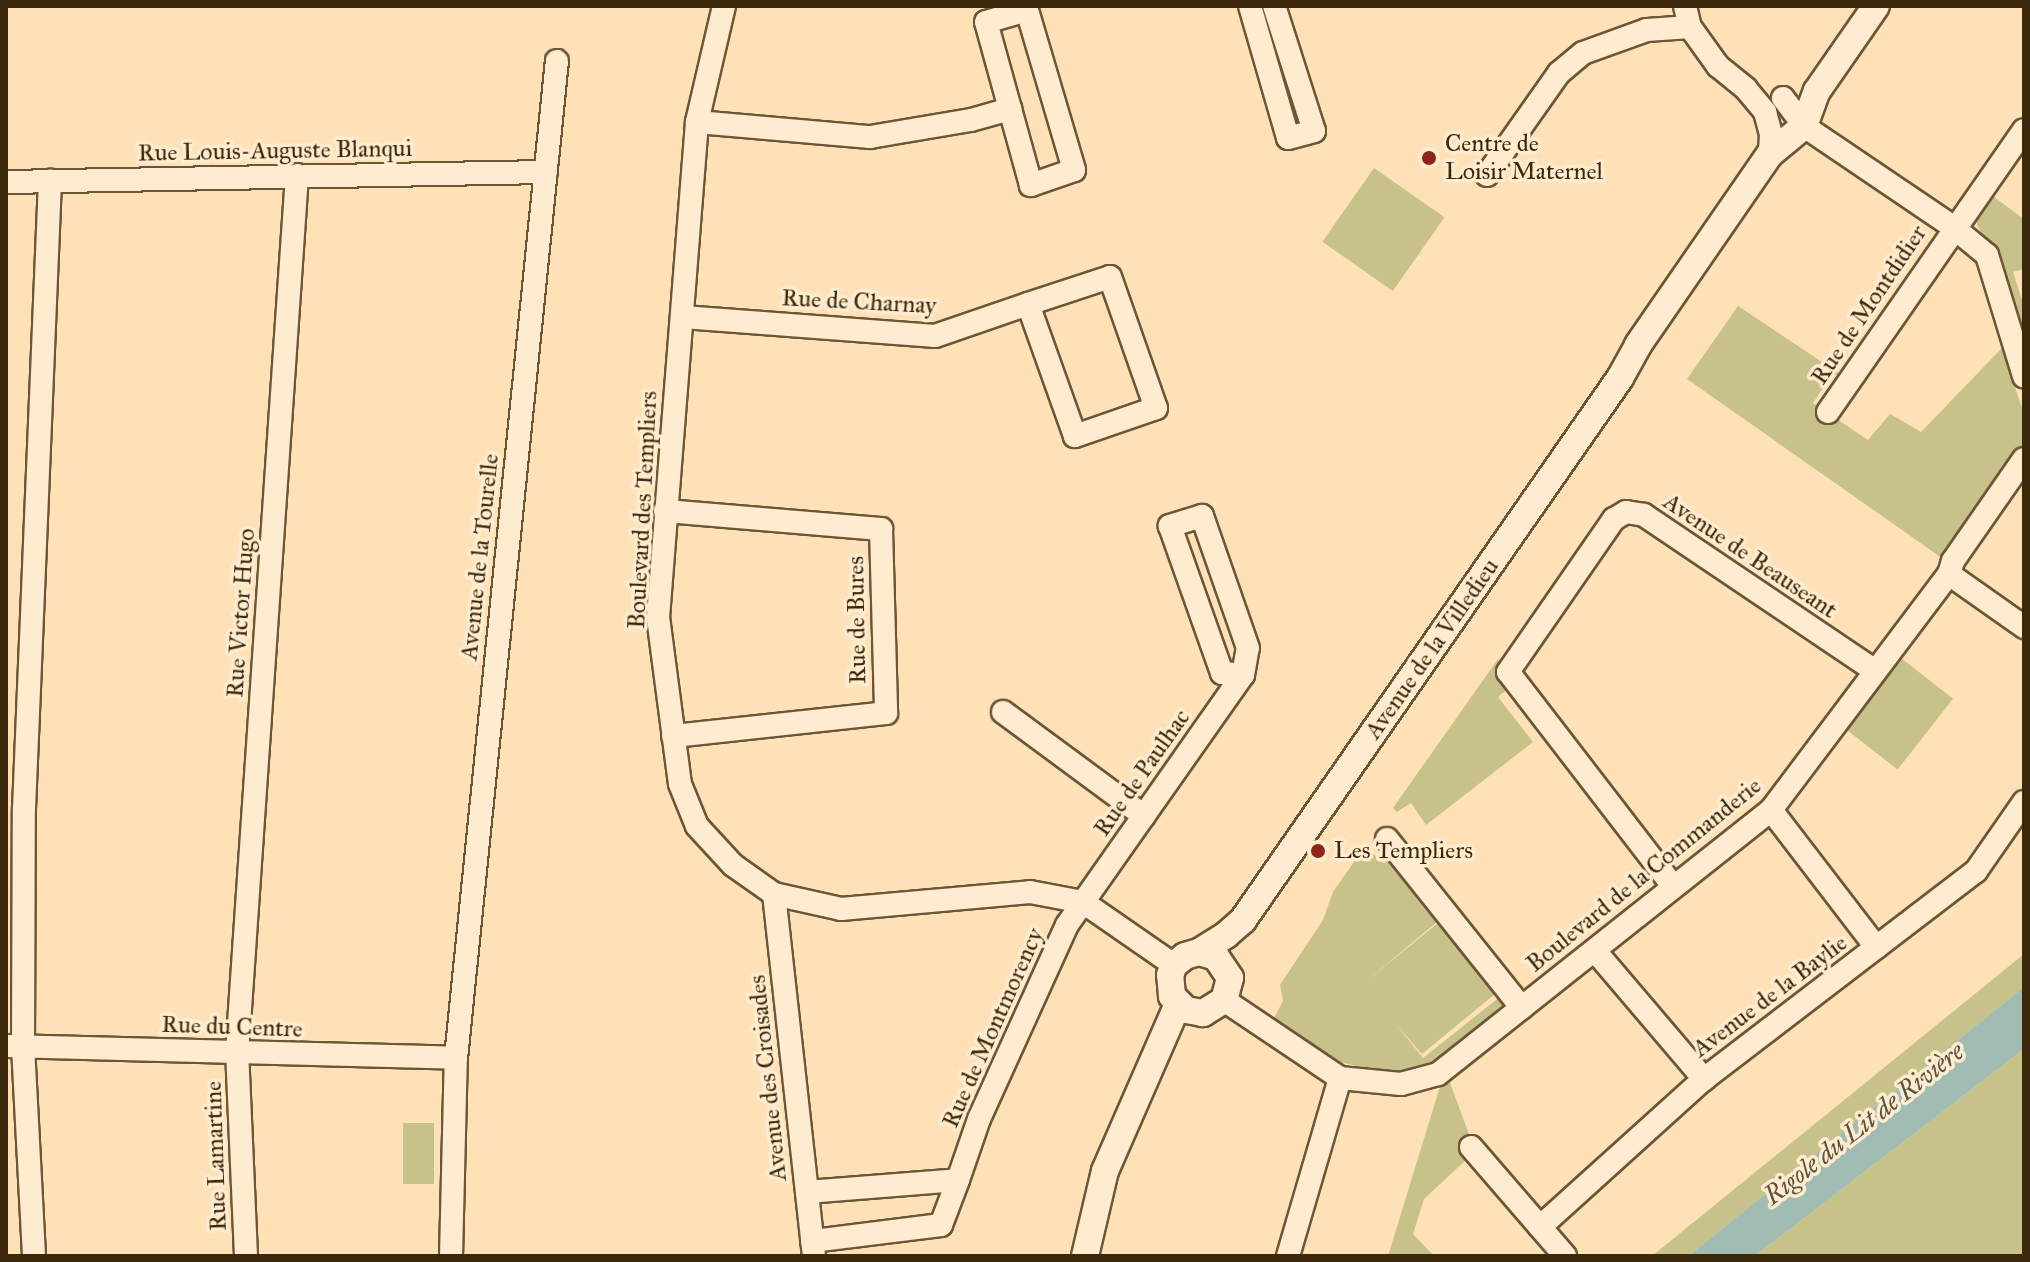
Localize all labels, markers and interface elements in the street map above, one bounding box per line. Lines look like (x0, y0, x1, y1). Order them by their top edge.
place label: Centre de Loisir Maternel (1445, 130, 1603, 186)
street label: Rue Louis-Auguste Blanqui (138, 134, 412, 168)
marker: Centre de Loisir Maternel (1420, 149, 1438, 167)
street label: Rue de Montdidier (1805, 220, 1933, 390)
street label: Rue de Charnay (781, 284, 937, 320)
street label: Boulevard des Templiers (622, 390, 664, 630)
street label: Avenue de la Tourelle (455, 452, 505, 662)
street label: Avenue de Beauseant (1658, 487, 1842, 625)
street label: Rue Victor Hugo (221, 527, 261, 699)
street label: Avenue de la Villedieu (1359, 553, 1505, 745)
street label: Rue de Bures (841, 556, 873, 684)
street label: Rue de Paulhac (1088, 704, 1196, 842)
street label: Boulevard de la Commanderie (1521, 771, 1767, 979)
place label: Les Templiers (1334, 837, 1473, 865)
marker: Les Templiers (1309, 842, 1327, 860)
street label: Rue de Montmorency (936, 924, 1050, 1132)
street label: Avenue de la Baylie (1687, 929, 1853, 1063)
street label: Avenue des Croisades (743, 974, 793, 1182)
street label: Rue du Centre (161, 1010, 303, 1044)
water label: Rigole du Lit de Rivière (1758, 1036, 1970, 1212)
street label: Rue Lamartine (199, 1081, 233, 1231)

